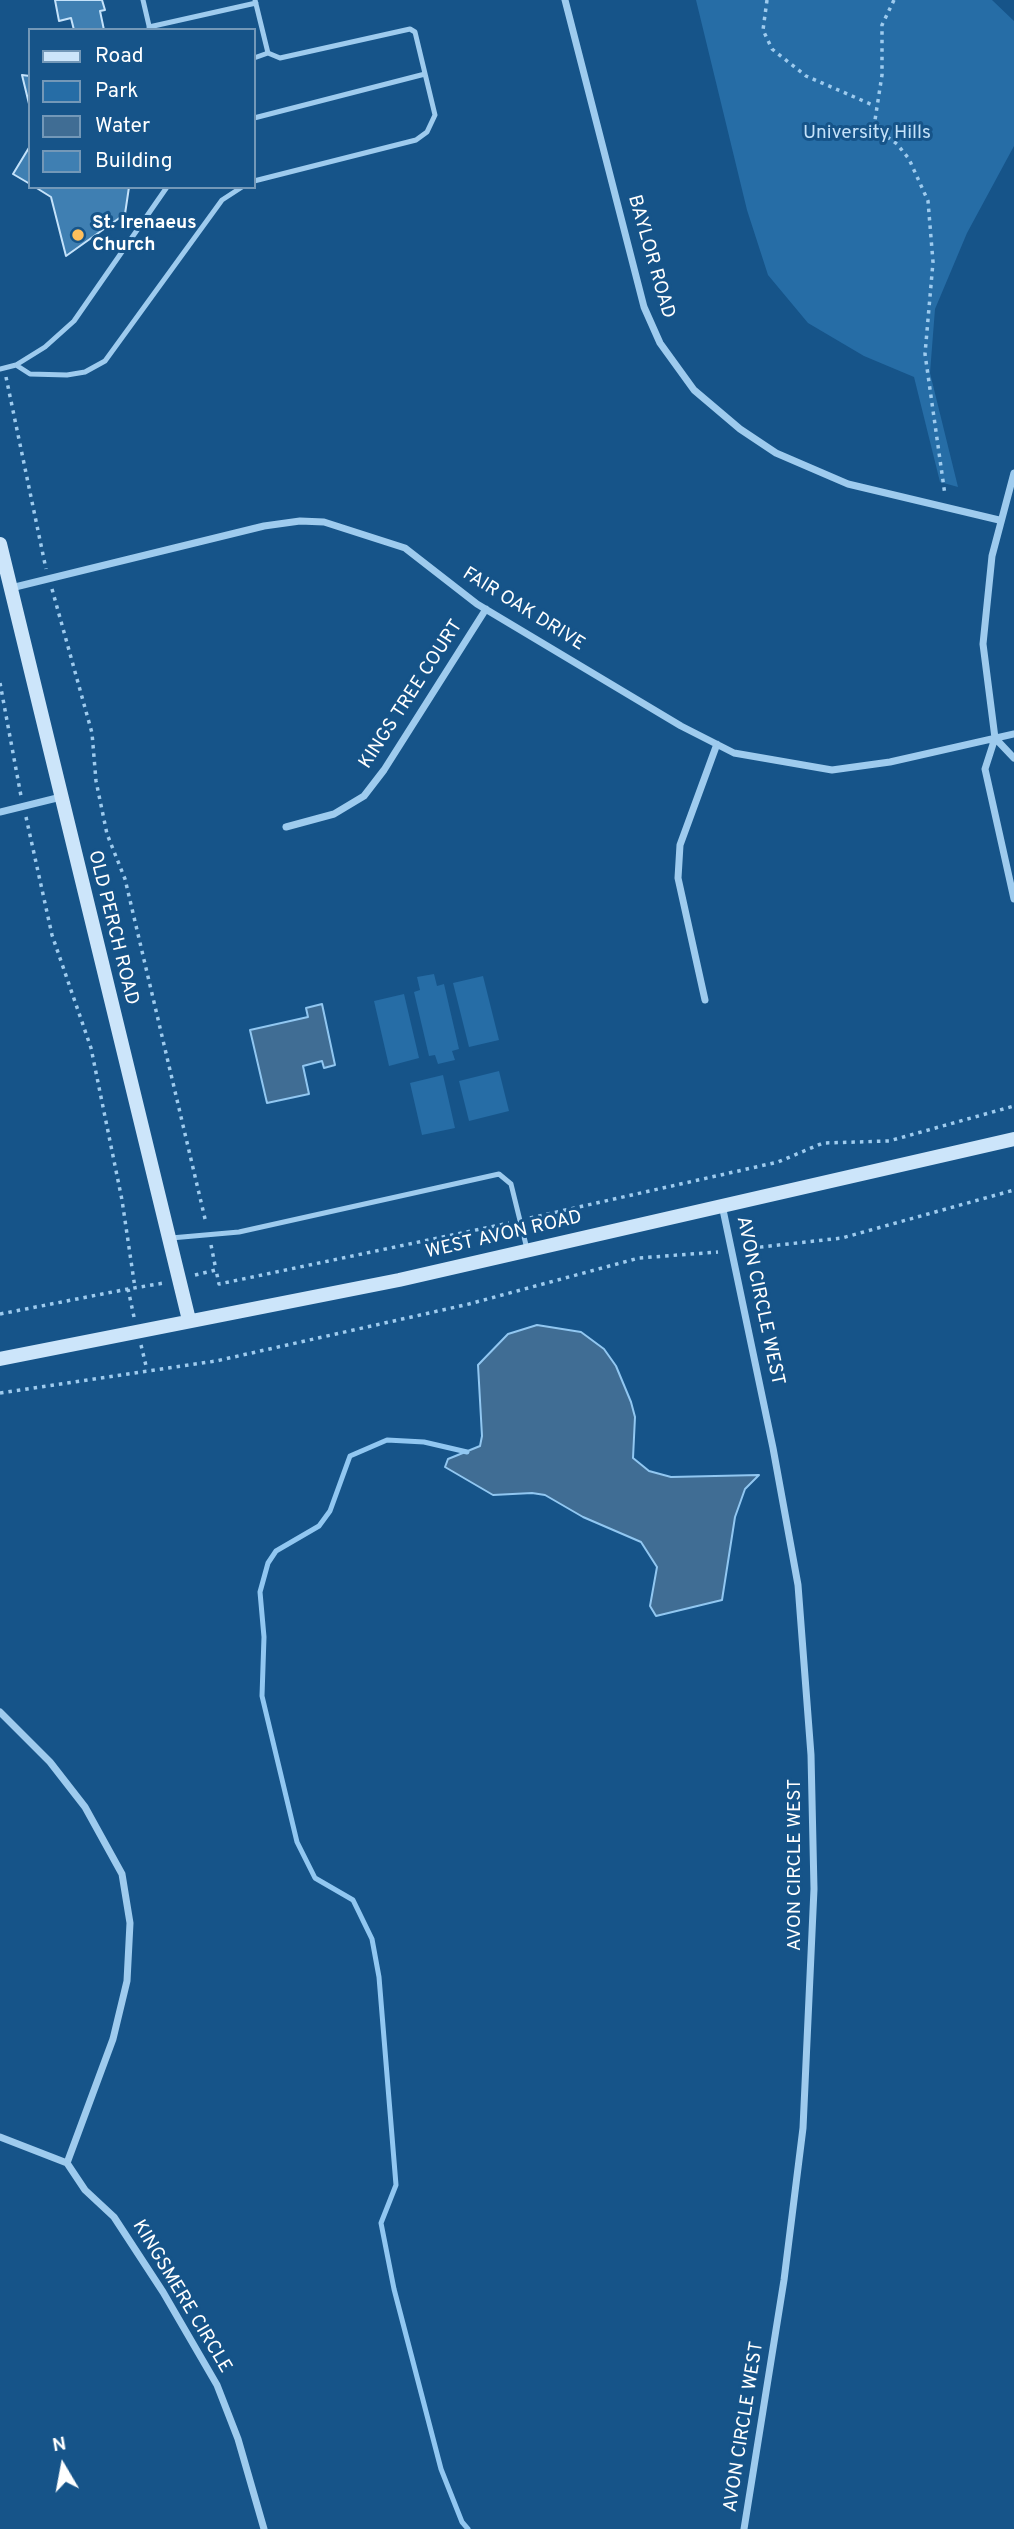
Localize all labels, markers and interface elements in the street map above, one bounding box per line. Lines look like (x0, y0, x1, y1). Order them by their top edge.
legend (28, 28, 256, 189)
text: Road (95, 43, 144, 70)
text: Park (95, 78, 138, 105)
text: Water (95, 113, 150, 140)
park label: University Hills (803, 123, 931, 145)
text: Building (95, 148, 173, 175)
street label: BAYLOR ROAD (621, 193, 679, 321)
place label: St. Irenaeus Church (92, 213, 197, 257)
marker: St. Irenaeus Church (70, 227, 86, 243)
street label: FAIR OAK DRIVE (458, 563, 588, 657)
street label: KINGS TREE COURT (355, 616, 469, 774)
street label: OLD PERCH ROAD (82, 848, 142, 1008)
street label: WEST AVON ROAD (424, 1207, 584, 1265)
street label: AVON CIRCLE WEST (730, 1214, 788, 1388)
street label: AVON CIRCLE WEST (785, 1779, 807, 1951)
street label: KINGSMERE CIRCLE (126, 2216, 236, 2378)
street label: AVON CIRCLE WEST (720, 2340, 770, 2514)
north arrow (28, 2431, 98, 2501)
text: N (51, 2432, 68, 2458)

